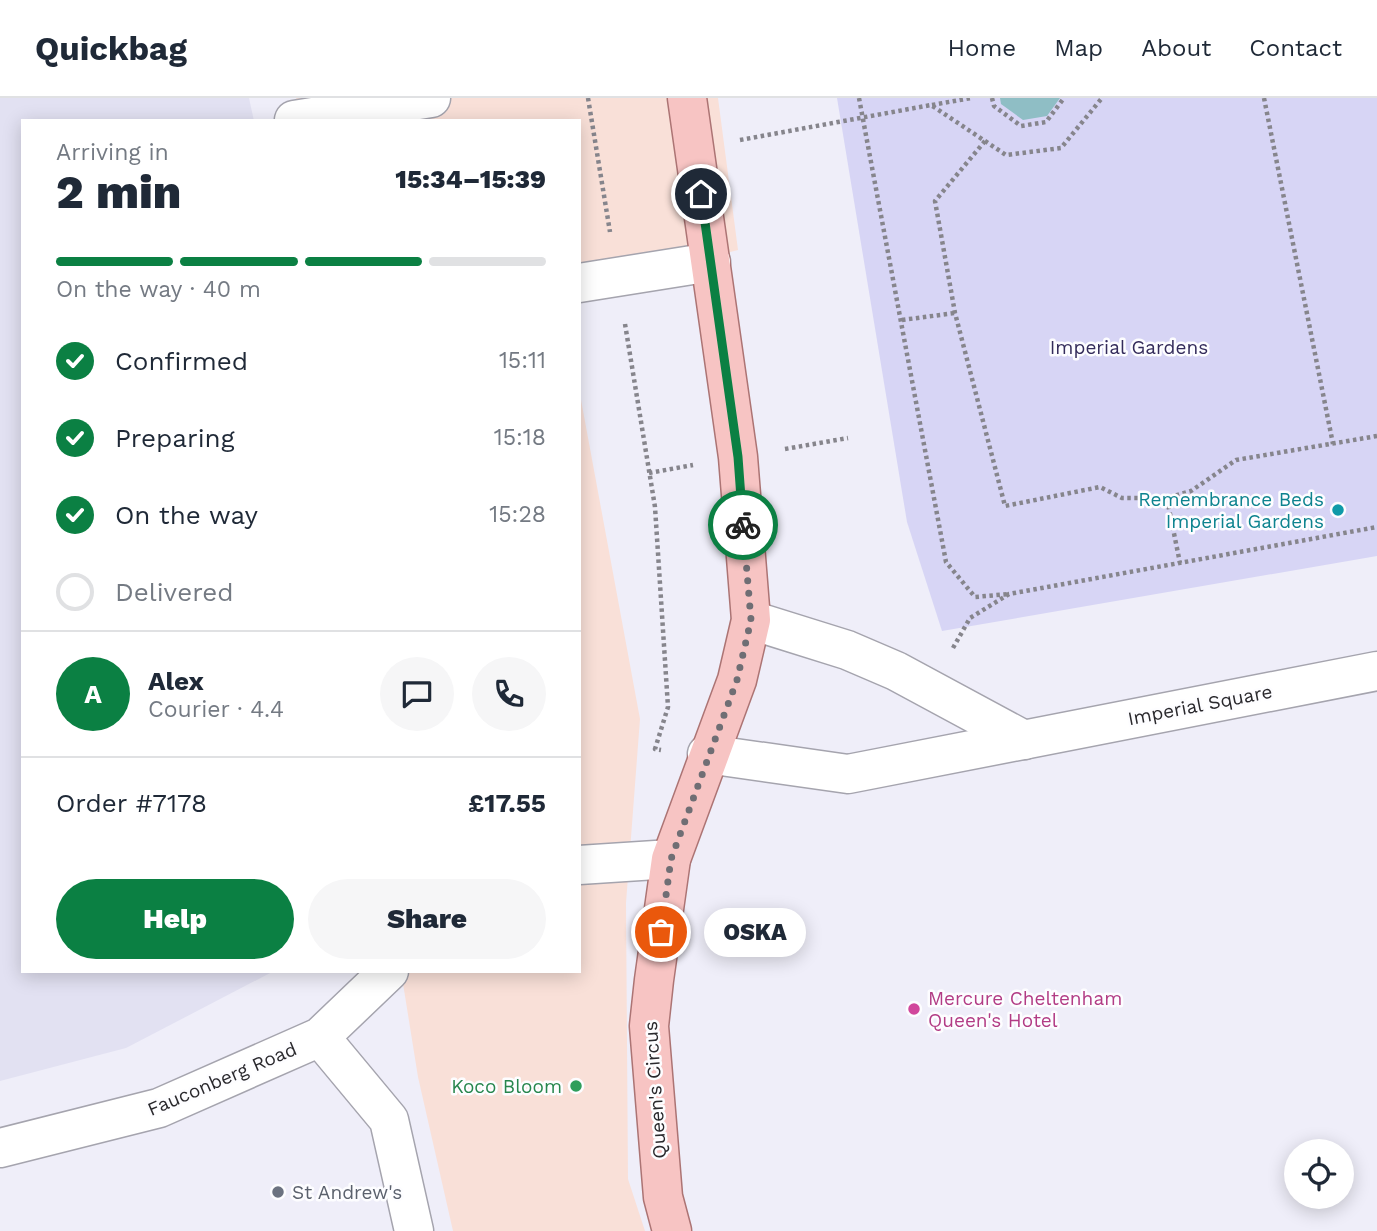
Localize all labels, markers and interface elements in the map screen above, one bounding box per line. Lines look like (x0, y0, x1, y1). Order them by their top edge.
text: Quickbag (35, 29, 187, 68)
text: Home (948, 34, 1016, 62)
text: Map (1054, 34, 1103, 62)
text: About (1141, 34, 1211, 62)
text: Contact (1249, 34, 1342, 62)
text: Arriving in (56, 139, 169, 166)
text: 15:34–15:39 (395, 164, 546, 194)
pin (671, 164, 731, 224)
text: 2 min (56, 165, 181, 219)
icon: home (682, 175, 720, 213)
text: On the way · 40 m (56, 276, 261, 303)
park label: Imperial Gardens (1050, 336, 1208, 359)
icon: check (56, 342, 94, 380)
text: Confirmed (115, 346, 248, 376)
text: 15:11 (499, 347, 546, 374)
icon: check (56, 419, 94, 457)
text: Preparing (115, 423, 235, 453)
text: 15:18 (494, 424, 546, 451)
place label: Remembrance Beds Imperial Gardens (1138, 488, 1324, 533)
courier (708, 490, 778, 560)
icon: check (56, 496, 94, 534)
text: On the way (115, 500, 258, 530)
text: 15:28 (489, 501, 546, 528)
marker: Remembrance Beds Imperial Gardens (1330, 502, 1346, 518)
icon: bike (724, 506, 762, 544)
text: Delivered (115, 577, 234, 607)
button: chat (380, 657, 454, 731)
button: phone (472, 657, 546, 731)
text: Alex (148, 666, 204, 696)
text: A (84, 679, 102, 709)
street label: Imperial Square (1126, 680, 1274, 730)
text: Courier · 4.4 (148, 696, 284, 723)
text: Order #7178 (56, 788, 207, 818)
text: £17.55 (468, 788, 546, 818)
button: Help (56, 879, 294, 959)
button: Share (308, 879, 546, 959)
pin (631, 902, 691, 962)
callout: OSKA (703, 908, 804, 956)
icon: bag (642, 913, 680, 951)
text: OSKA (723, 919, 787, 946)
place label: Mercure Cheltenham Queen's Hotel (928, 987, 1122, 1032)
marker: Mercure Cheltenham Queen's Hotel (906, 1001, 922, 1017)
street label: Queen's Circus (639, 1020, 671, 1160)
street label: Fauconberg Road (144, 1037, 300, 1121)
place label: Koco Bloom (451, 1075, 562, 1098)
marker: Koco Bloom (568, 1078, 584, 1094)
map controls (1284, 1139, 1354, 1209)
button: locate (1284, 1139, 1354, 1209)
place label: St Andrew's (292, 1181, 402, 1204)
marker: St Andrew's (270, 1184, 286, 1200)

